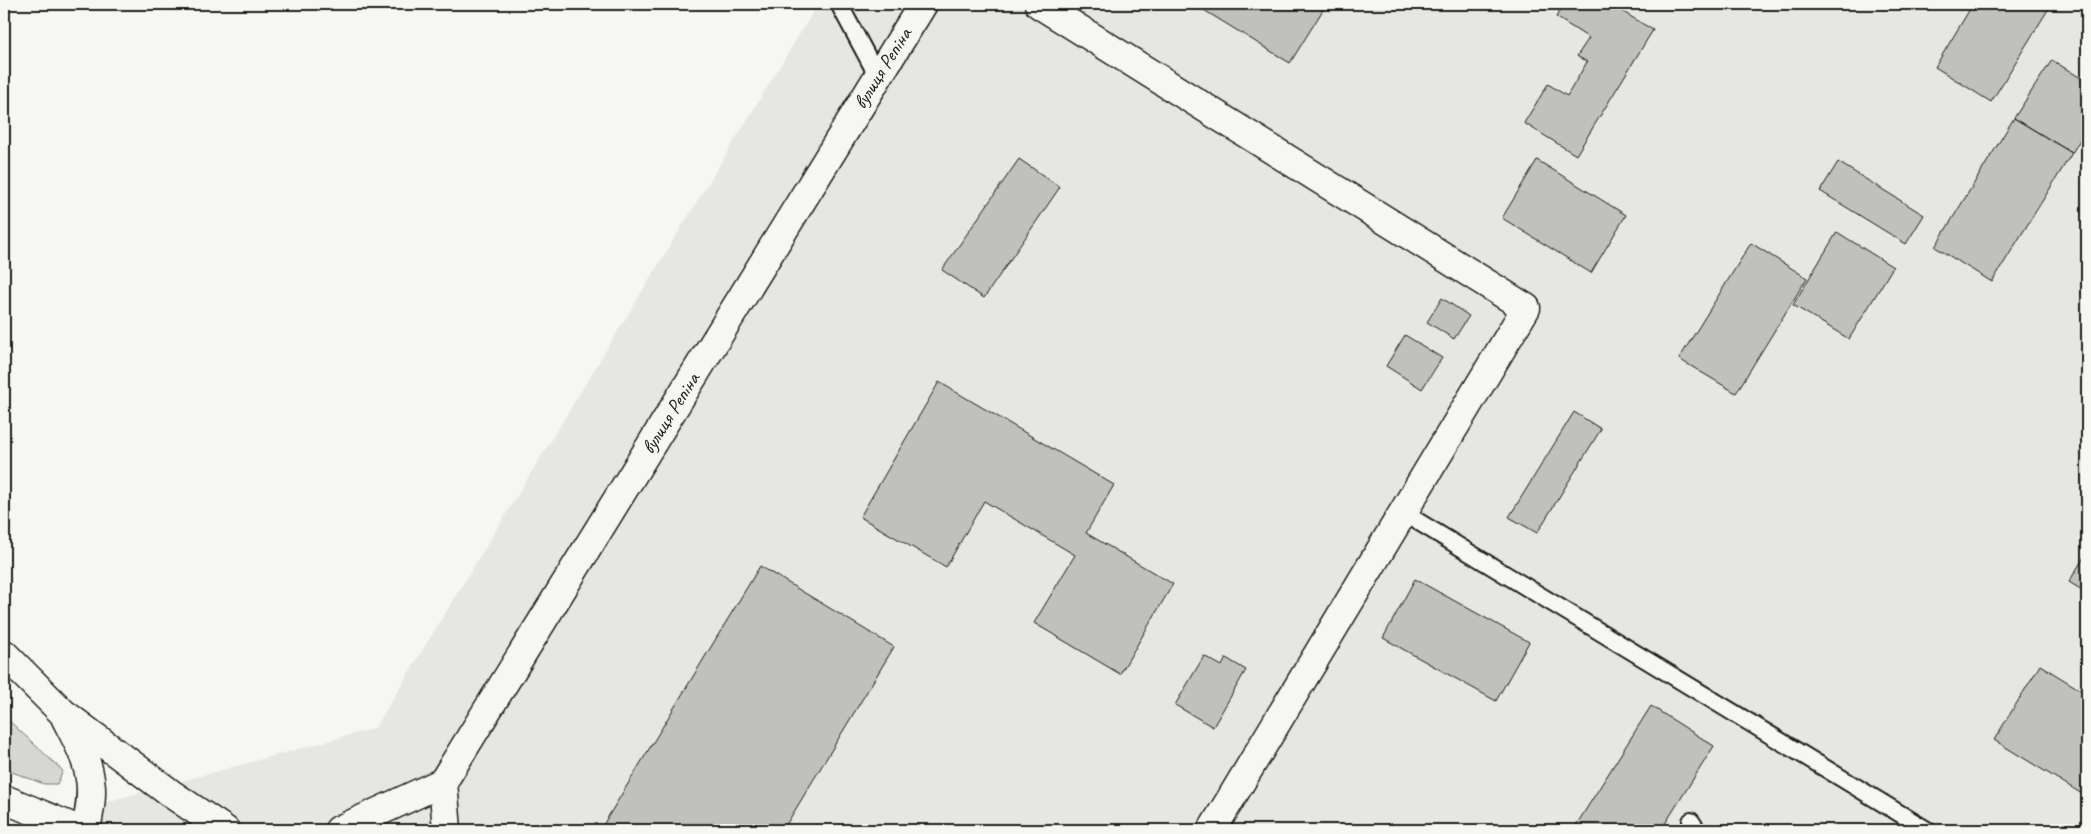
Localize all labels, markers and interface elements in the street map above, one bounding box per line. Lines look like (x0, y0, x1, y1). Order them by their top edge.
street label: вулиця Репіна (848, 22, 918, 114)
street label: вулиця Репіна (636, 367, 706, 459)

